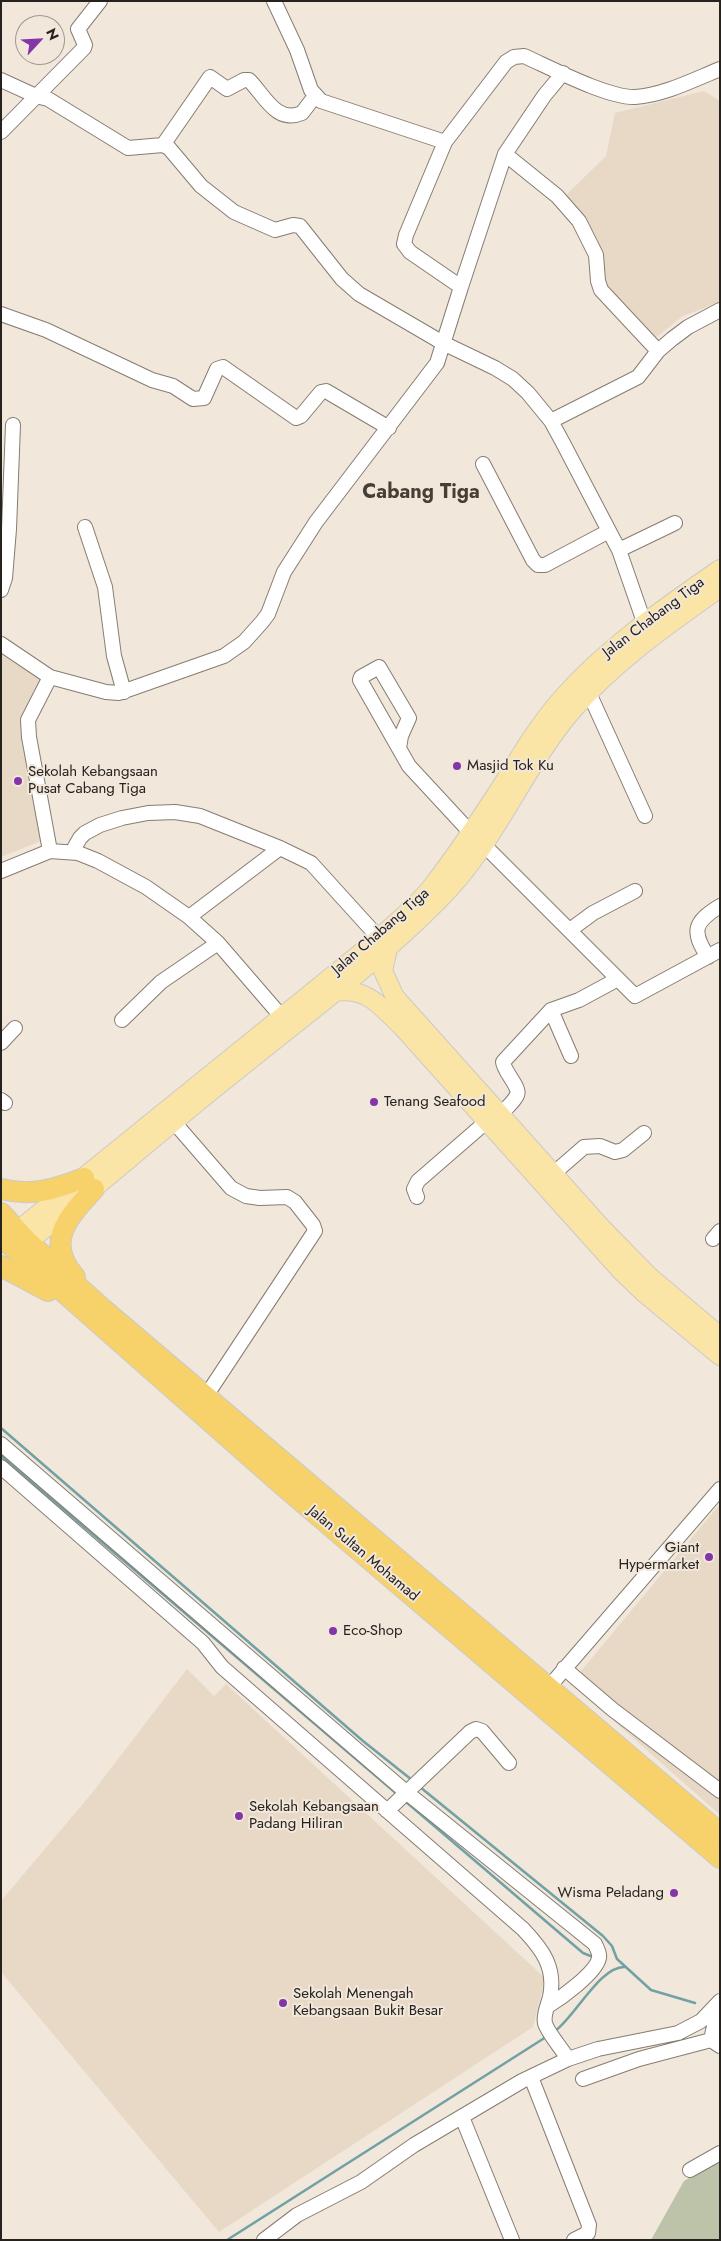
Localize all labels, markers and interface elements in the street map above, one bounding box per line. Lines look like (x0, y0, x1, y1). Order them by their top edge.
north arrow (15, 15, 65, 65)
text: N (41, 25, 64, 43)
district label: Cabang Tiga (362, 481, 480, 505)
street label: Jalan Chabang Tiga (600, 574, 708, 662)
place label: Masjid Tok Ku (467, 757, 554, 775)
marker: Masjid Tok Ku (451, 760, 463, 772)
place label: Sekolah Kebangsaan Pusat Cabang Tiga (28, 763, 158, 798)
marker: Sekolah Kebangsaan Pusat Cabang Tiga (12, 775, 24, 787)
street label: Jalan Chabang Tiga (329, 885, 433, 979)
place label: Tenang Seafood (384, 1093, 486, 1111)
marker: Tenang Seafood (368, 1096, 380, 1108)
street label: Jalan Sultan Mohamad (304, 1502, 422, 1606)
place label: Giant Hypermarket (618, 1539, 699, 1574)
marker: Giant Hypermarket (703, 1551, 715, 1563)
place label: Eco-Shop (343, 1622, 403, 1640)
marker: Eco-Shop (327, 1625, 339, 1637)
place label: Sekolah Kebangsaan Padang Hiliran (249, 1798, 379, 1833)
marker: Sekolah Kebangsaan Padang Hiliran (233, 1810, 245, 1822)
place label: Wisma Peladang (557, 1884, 664, 1902)
marker: Wisma Peladang (668, 1887, 680, 1899)
place label: Sekolah Menengah Kebangsaan Bukit Besar (293, 1985, 443, 2020)
marker: Sekolah Menengah Kebangsaan Bukit Besar (277, 1997, 289, 2009)

